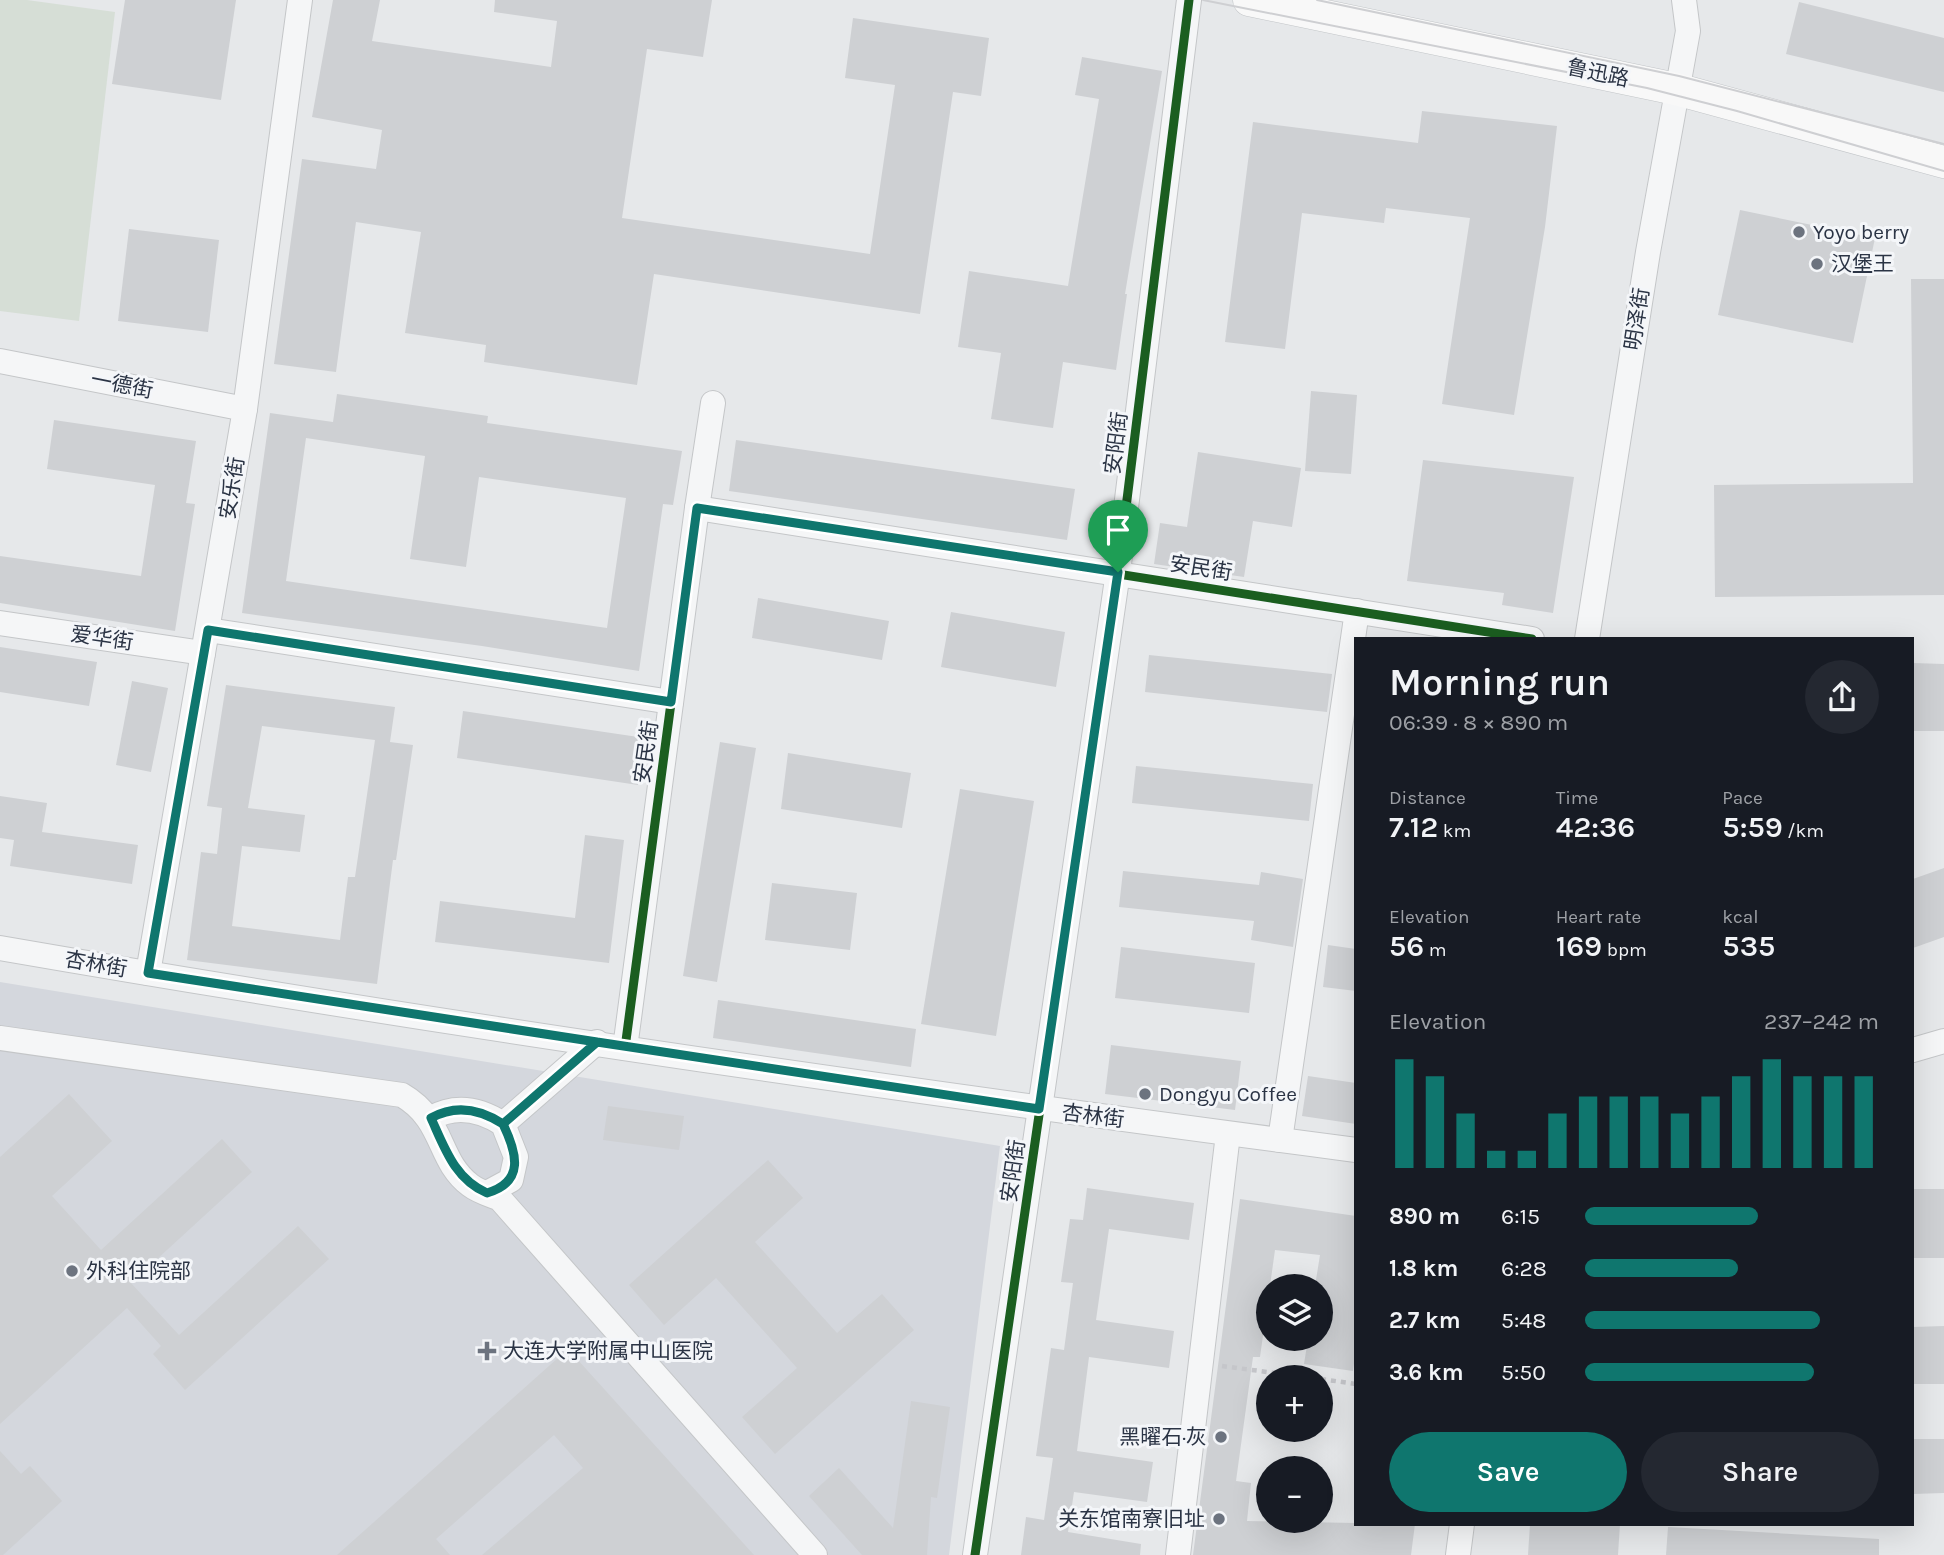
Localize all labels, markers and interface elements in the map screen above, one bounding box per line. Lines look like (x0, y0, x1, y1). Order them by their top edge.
street label: 鲁迅路 (1565, 55, 1631, 91)
place label: Yoyo berry (1813, 220, 1909, 244)
marker: Yoyo berry (1791, 224, 1807, 240)
place label: 汉堡王 (1831, 252, 1894, 276)
marker: 汉堡王 (1809, 256, 1825, 272)
street label: 明泽街 (1620, 286, 1654, 352)
street label: 一德街 (89, 367, 155, 403)
street label: 安阳街 (1100, 410, 1132, 476)
street label: 安乐街 (215, 455, 249, 521)
pin (1088, 500, 1148, 572)
icon: arrive (1099, 511, 1137, 549)
street label: 安民街 (1168, 551, 1234, 585)
street label: 爱华街 (69, 622, 135, 654)
text: Morning run (1389, 660, 1610, 705)
button: share (1805, 660, 1879, 734)
text: 06:39 · 8 × 890 m (1389, 709, 1568, 736)
street label: 安民街 (630, 719, 662, 785)
text: Distance (1389, 787, 1466, 809)
text: Time (1556, 787, 1598, 809)
text: Pace (1722, 787, 1763, 809)
text: 7.12 (1389, 809, 1438, 845)
text: 42:36 (1556, 809, 1635, 845)
text: 5:59 (1722, 809, 1783, 845)
text: km (1438, 820, 1471, 842)
text: /km (1783, 820, 1824, 842)
text: Elevation (1389, 906, 1469, 928)
text: Heart rate (1556, 906, 1641, 928)
text: kcal (1722, 906, 1759, 928)
text: 56 (1389, 928, 1424, 964)
text: 169 (1556, 928, 1602, 964)
text: 535 (1722, 928, 1775, 964)
text: m (1424, 939, 1447, 961)
text: bpm (1602, 939, 1647, 961)
street label: 杏林街 (63, 947, 129, 981)
text: Elevation (1389, 1008, 1486, 1035)
text: 237–242 m (1764, 1008, 1879, 1035)
place label: Dongyu Coffee (1159, 1082, 1297, 1106)
marker: Dongyu Coffee (1137, 1086, 1153, 1102)
street label: 杏林街 (1060, 1100, 1126, 1132)
street label: 安阳街 (997, 1138, 1029, 1204)
text: 890 m (1389, 1203, 1460, 1230)
text: 6:15 (1501, 1203, 1540, 1230)
text: 1.8 km (1389, 1255, 1458, 1282)
text: 6:28 (1501, 1255, 1547, 1282)
place label: 外科住院部 (86, 1259, 191, 1283)
marker: 外科住院部 (64, 1263, 80, 1279)
map controls (1256, 1274, 1333, 1533)
button: layers (1256, 1274, 1333, 1351)
text: 2.7 km (1389, 1307, 1461, 1334)
text: 5:48 (1501, 1307, 1546, 1334)
place label: 大连大学附属中山医院 (503, 1339, 713, 1363)
marker: 大连大学附属中山医院 (477, 1341, 497, 1361)
text: 3.6 km (1389, 1359, 1463, 1386)
text: 5:50 (1501, 1359, 1546, 1386)
button: + (1256, 1365, 1333, 1442)
place label: 黑曜石·灰 (1119, 1425, 1207, 1449)
marker: 黑曜石·灰 (1213, 1429, 1229, 1445)
button: Save (1389, 1432, 1627, 1512)
button: Share (1641, 1432, 1879, 1512)
button: − (1256, 1456, 1333, 1533)
place label: 关东馆南寮旧址 (1058, 1507, 1205, 1531)
marker: 关东馆南寮旧址 (1211, 1511, 1227, 1527)

